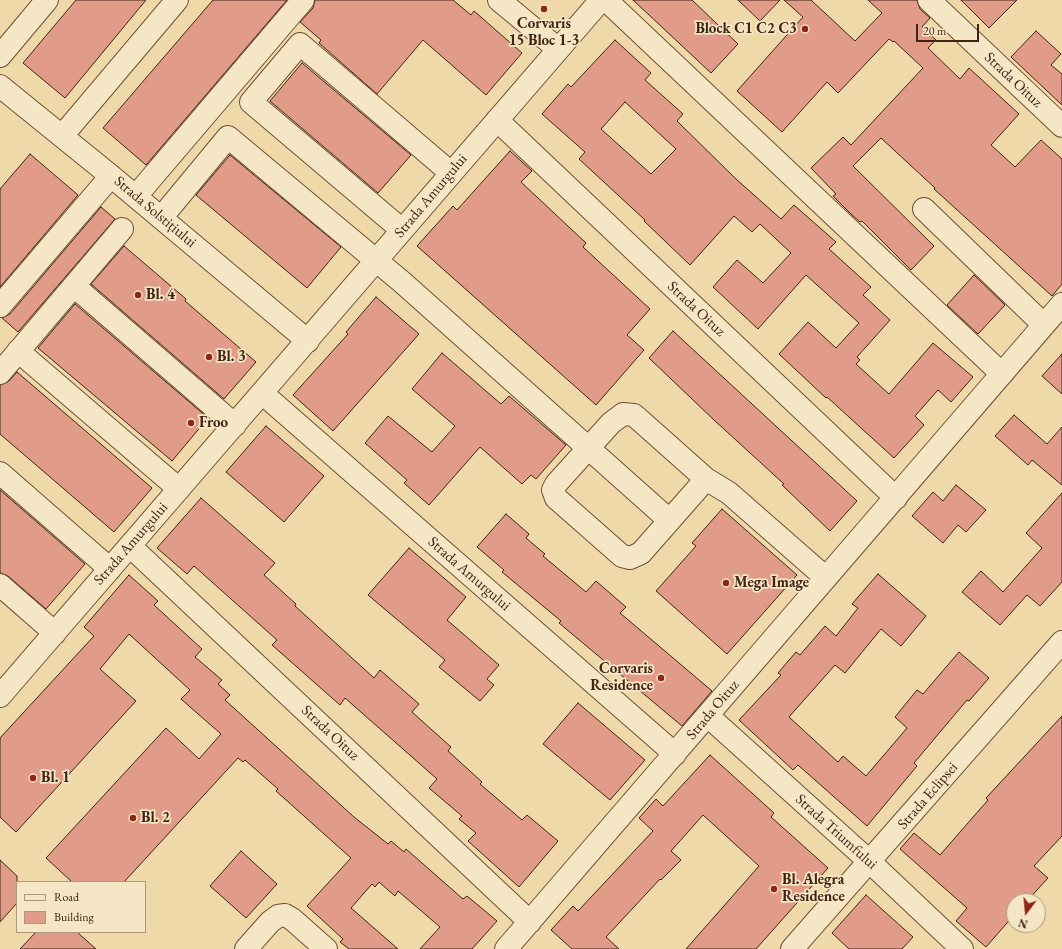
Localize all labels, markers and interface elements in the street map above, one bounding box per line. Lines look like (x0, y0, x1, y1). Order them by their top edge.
marker: Corvaris 15 Bloc 1-3 (539, 4, 549, 14)
place label: Corvaris 15 Bloc 1-3 (509, 15, 579, 50)
scale bar (918, 16, 981, 42)
place label: Block C1 C2 C3 (695, 20, 797, 38)
text: 20 m (923, 23, 946, 39)
marker: Block C1 C2 C3 (800, 24, 810, 34)
street label: Strada Oituz (980, 49, 1046, 111)
street label: Strada Amurgului (391, 150, 471, 242)
street label: Strada Solstițiului (110, 172, 200, 252)
street label: Strada Oituz (663, 278, 729, 340)
place label: Bl. 4 (146, 286, 175, 304)
marker: Bl. 4 (133, 290, 143, 300)
place label: Bl. 3 (217, 348, 246, 366)
marker: Bl. 3 (204, 352, 214, 362)
place label: Froo (199, 414, 228, 432)
marker: Froo (186, 418, 196, 428)
street label: Strada Amurgului (90, 499, 172, 589)
street label: Strada Amurgului (424, 533, 514, 615)
place label: Mega Image (734, 574, 809, 592)
marker: Mega Image (721, 578, 731, 588)
place label: Corvaris Residence (590, 660, 653, 695)
marker: Corvaris Residence (656, 673, 666, 683)
street label: Strada Oituz (683, 676, 743, 744)
street label: Strada Oituz (297, 702, 363, 764)
street label: Strada Eclipsei (894, 759, 962, 833)
place label: Bl. 1 (41, 769, 70, 787)
marker: Bl. 1 (28, 773, 38, 783)
street label: Strada Triumfului (791, 791, 881, 873)
place label: Bl. 2 (141, 809, 170, 827)
marker: Bl. 2 (128, 813, 138, 823)
place label: Bl. Alegra Residence (782, 871, 845, 906)
legend (16, 881, 146, 933)
marker: Bl. Alegra Residence (769, 884, 779, 894)
text: Road (54, 889, 79, 905)
north arrow (1006, 893, 1046, 933)
text: Building (54, 909, 94, 925)
text: N (1017, 916, 1029, 932)

